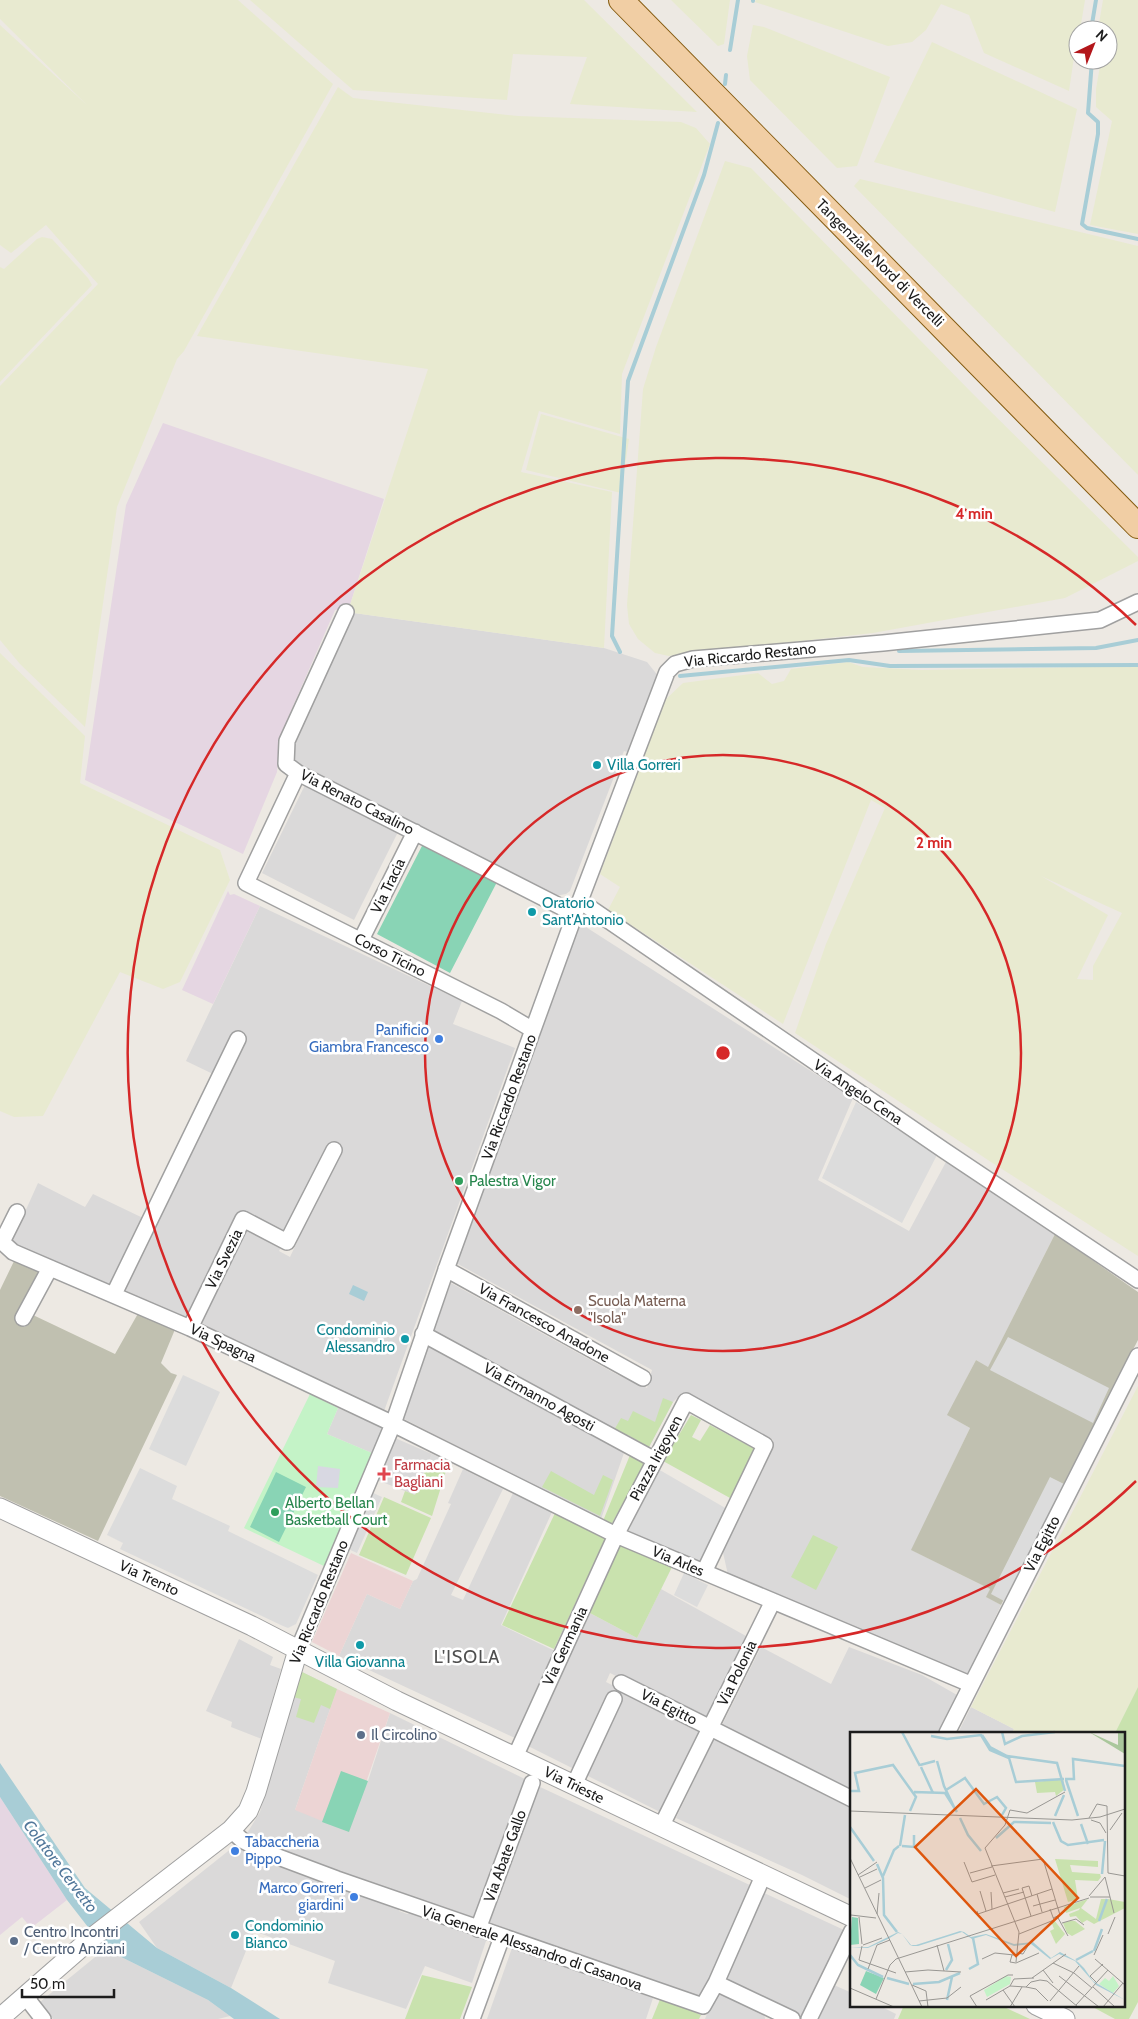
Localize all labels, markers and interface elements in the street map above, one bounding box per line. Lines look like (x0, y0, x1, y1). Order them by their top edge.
north arrow (1068, 20, 1118, 70)
text: N (1092, 26, 1112, 45)
street label: Tangenziale Nord di Vercelli (812, 195, 948, 331)
text: 4 min (955, 505, 993, 523)
street label: Via Riccardo Restano (683, 639, 817, 671)
place label: Villa Gorreri (607, 756, 681, 774)
marker: Villa Gorreri (591, 759, 603, 771)
street label: Via Renato Casalino (297, 766, 417, 838)
text: 2 min (916, 834, 952, 852)
street label: Via Tracia (367, 855, 409, 917)
place label: Oratorio Sant'Antonio (542, 894, 624, 929)
marker: Oratorio Sant'Antonio (526, 906, 538, 918)
street label: Corso Ticino (351, 929, 429, 981)
place label: Panificio Giambra Francesco (309, 1021, 429, 1056)
street label: Via Riccardo Restano (478, 1032, 540, 1162)
marker: Panificio Giambra Francesco (433, 1033, 445, 1045)
centre of rings (714, 1044, 732, 1062)
street label: Via Angelo Cena (810, 1056, 907, 1129)
place label: Palestra Vigor (469, 1172, 556, 1190)
marker: Palestra Vigor (453, 1175, 465, 1187)
street label: Via Svezia (202, 1225, 247, 1292)
street label: Via Francesco Anadone (475, 1279, 613, 1367)
place label: Scuola Materna "Isola" (588, 1292, 687, 1327)
marker: Scuola Materna "Isola" (572, 1304, 584, 1316)
street label: Via Spagna (187, 1320, 260, 1366)
place label: Condominio Alessandro (317, 1321, 395, 1356)
marker: Condominio Alessandro (399, 1333, 411, 1345)
street label: Via Ermanno Agosti (480, 1359, 598, 1435)
street label: Piazza Irigoyen (626, 1412, 686, 1504)
place label: Farmacia Bagliani (394, 1456, 451, 1491)
marker: Farmacia Bagliani (378, 1468, 390, 1480)
place label: Alberto Bellan Basketball Court (285, 1494, 387, 1529)
marker: Alberto Bellan Basketball Court (269, 1506, 281, 1518)
street label: Via Egitto (1020, 1513, 1064, 1575)
street label: Via Riccardo Restano (286, 1537, 352, 1667)
street label: Via Arles (649, 1542, 707, 1580)
street label: Via Trento (116, 1556, 182, 1600)
street label: Via Germania (539, 1603, 591, 1688)
street label: Via Polonia (713, 1637, 761, 1709)
marker: Villa Giovanna (354, 1639, 366, 1651)
district label: L'ISOLA (434, 1646, 500, 1668)
place label: Villa Giovanna (315, 1653, 406, 1671)
street label: Via Egitto (638, 1685, 700, 1729)
place label: Il Circolino (371, 1726, 437, 1744)
marker: Il Circolino (355, 1729, 367, 1741)
inset map (850, 1732, 1126, 2006)
street label: Via Trieste (541, 1763, 607, 1807)
street label: Via Abate Gallo (480, 1807, 530, 1905)
water label: Colatore Cervetto (20, 1816, 102, 1916)
place label: Tabaccheria Pippo (245, 1833, 320, 1868)
marker: Tabaccheria Pippo (229, 1845, 241, 1857)
place label: Marco Gorreri giardini (259, 1879, 344, 1914)
marker: Marco Gorreri giardini (348, 1891, 360, 1903)
street label: Via Generale Alessandro di Casanova (419, 1902, 645, 1995)
place label: Condominio Bianco (245, 1917, 323, 1952)
place label: Centro Incontri / Centro Anziani (23, 1923, 125, 1958)
marker: Condominio Bianco (229, 1929, 241, 1941)
marker: Centro Incontri / Centro Anziani (8, 1935, 20, 1947)
scale bar (22, 1966, 115, 1998)
text: 50 m (30, 1975, 65, 1993)

